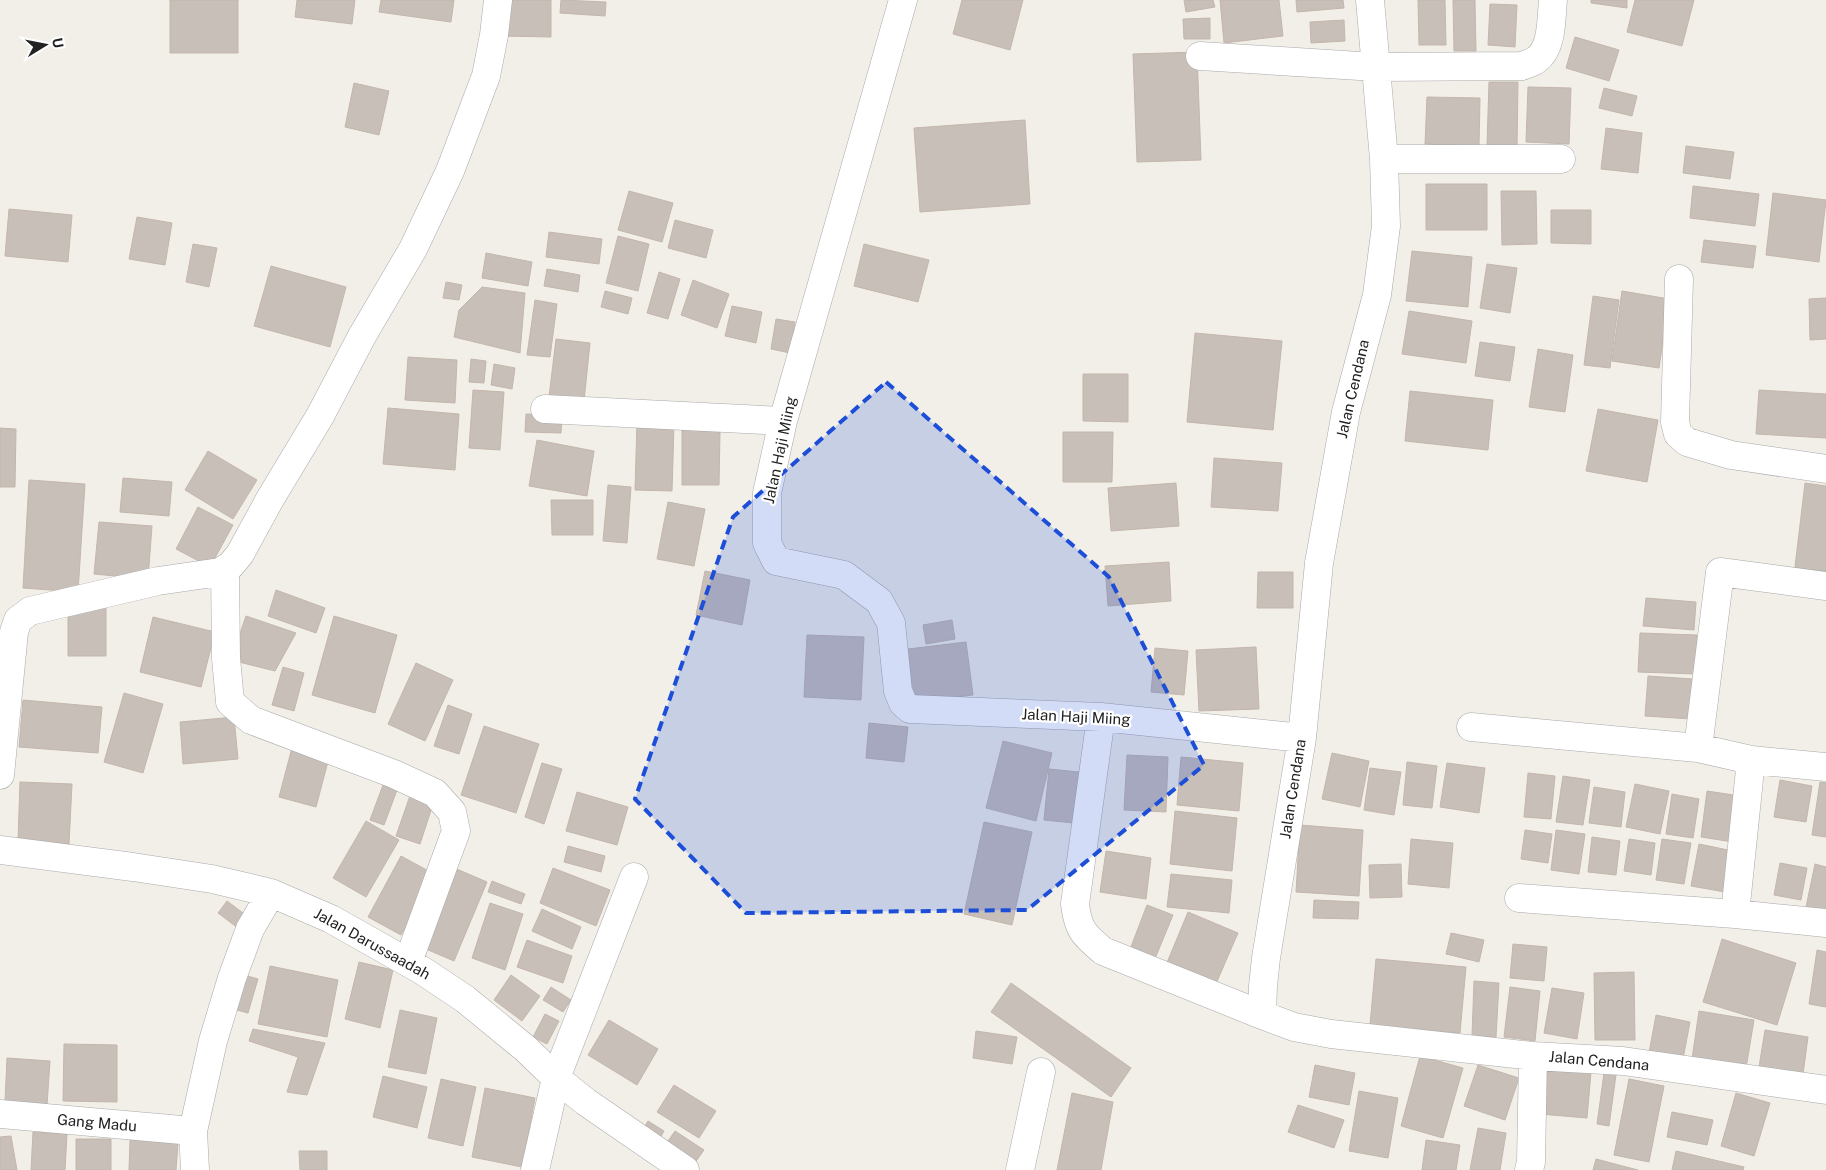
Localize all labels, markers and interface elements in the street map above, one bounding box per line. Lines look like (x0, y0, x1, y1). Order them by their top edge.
north arrow (20, 20, 70, 70)
text: U (49, 36, 67, 49)
street label: Jalan Cendana (1333, 338, 1372, 440)
street label: Jalan Haji Miing (760, 395, 799, 505)
street label: Jalan Haji Miing (1021, 705, 1131, 728)
street label: Jalan Cendana (1276, 738, 1309, 840)
street label: Jalan Darussaadah (311, 905, 433, 983)
street label: Jalan Cendana (1548, 1048, 1650, 1073)
street label: Gang Madu (56, 1111, 138, 1134)

